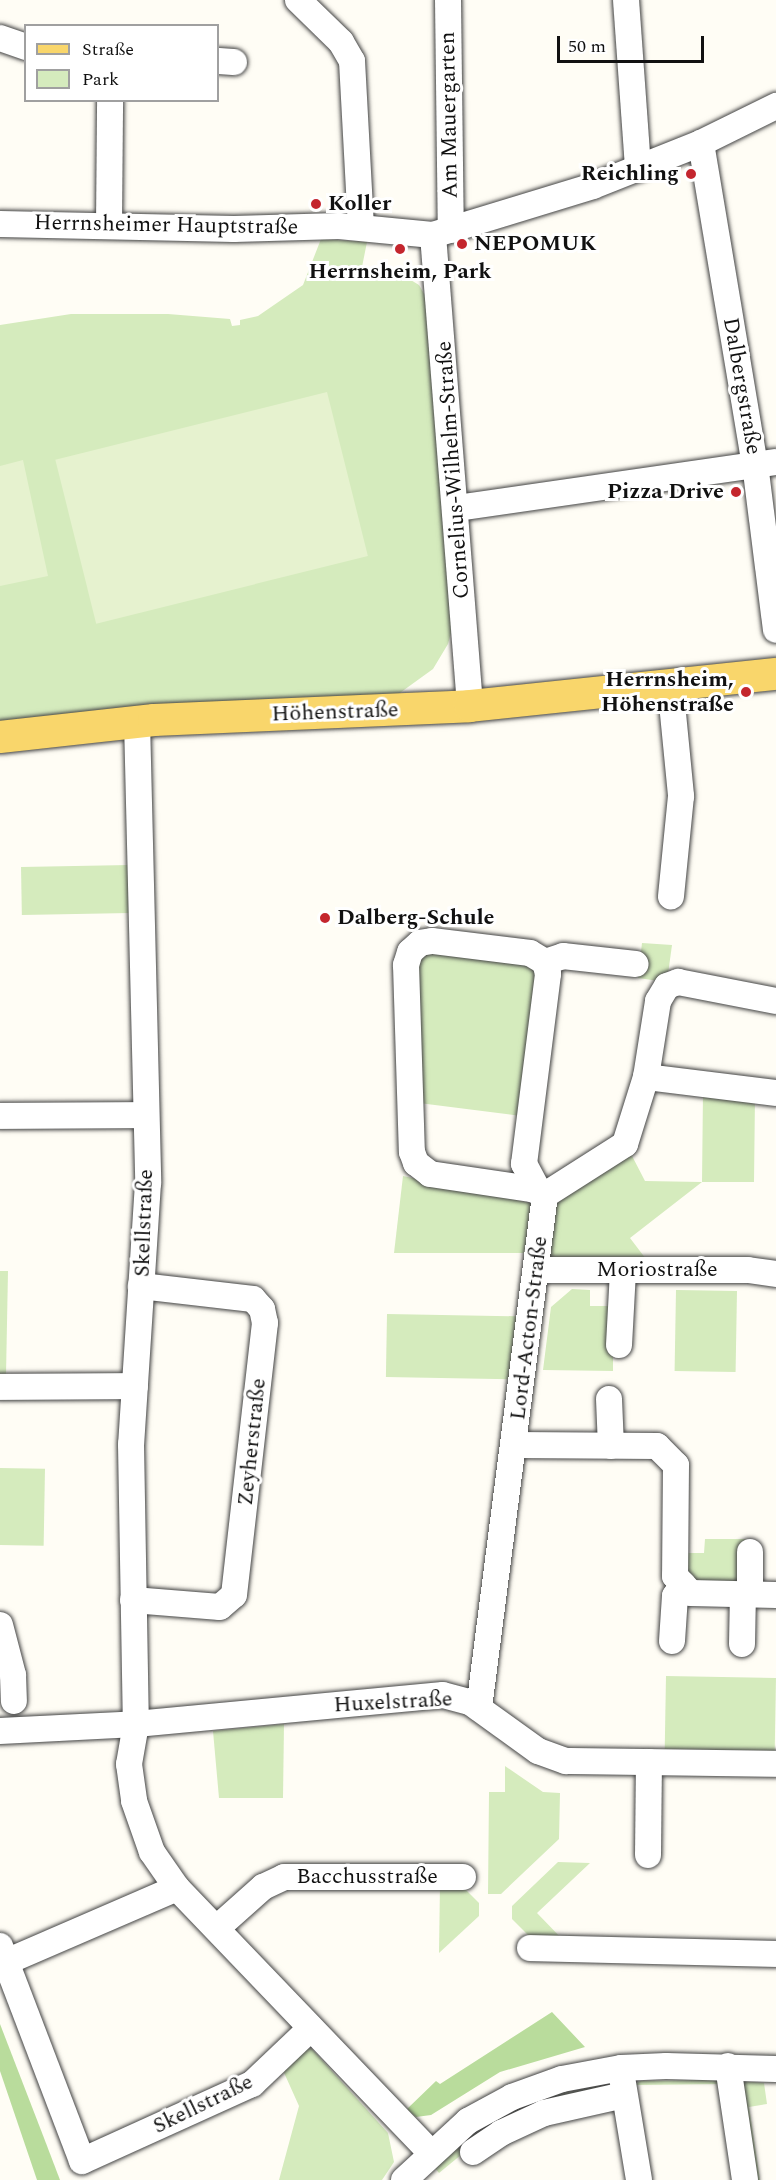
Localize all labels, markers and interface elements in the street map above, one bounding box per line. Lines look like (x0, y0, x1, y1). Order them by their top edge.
legend (24, 24, 219, 102)
scale bar (560, 24, 707, 62)
street label: Am Mauergarten (434, 31, 464, 199)
text: 50 m (568, 33, 606, 60)
text: Straße (82, 36, 134, 63)
text: Park (82, 66, 119, 93)
place label: Reichling (581, 161, 679, 187)
marker: Reichling (684, 167, 698, 181)
place label: Koller (328, 191, 391, 217)
marker: Koller (309, 197, 323, 211)
street label: Herrnsheimer Hauptstraße (34, 209, 298, 241)
place label: NEPOMUK (474, 231, 597, 257)
marker: NEPOMUK (455, 237, 469, 251)
marker: Herrnsheim, Park (393, 242, 407, 256)
place label: Herrnsheim, Park (309, 259, 491, 285)
street label: Dalbergstraße (717, 315, 767, 457)
street label: Cornelius-Wilhelm-Straße (431, 340, 475, 600)
place label: Pizza Drive (607, 479, 724, 505)
marker: Pizza Drive (729, 485, 743, 499)
place label: Herrnsheim, Höhenstraße (601, 666, 734, 718)
marker: Herrnsheim, Höhenstraße (739, 685, 753, 699)
street label: Höhenstraße (271, 697, 399, 727)
place label: Dalberg-Schule (337, 905, 494, 931)
marker: Dalberg-Schule (318, 911, 332, 925)
street label: Skellstraße (129, 1169, 159, 1277)
street label: Lord-Acton-Straße (505, 1234, 553, 1422)
street label: Moriostraße (596, 1257, 718, 1283)
street label: Zeyherstraße (232, 1377, 272, 1507)
street label: Huxelstraße (333, 1686, 453, 1718)
street label: Bacchusstraße (296, 1864, 438, 1890)
street label: Skellstraße (149, 2068, 257, 2140)

